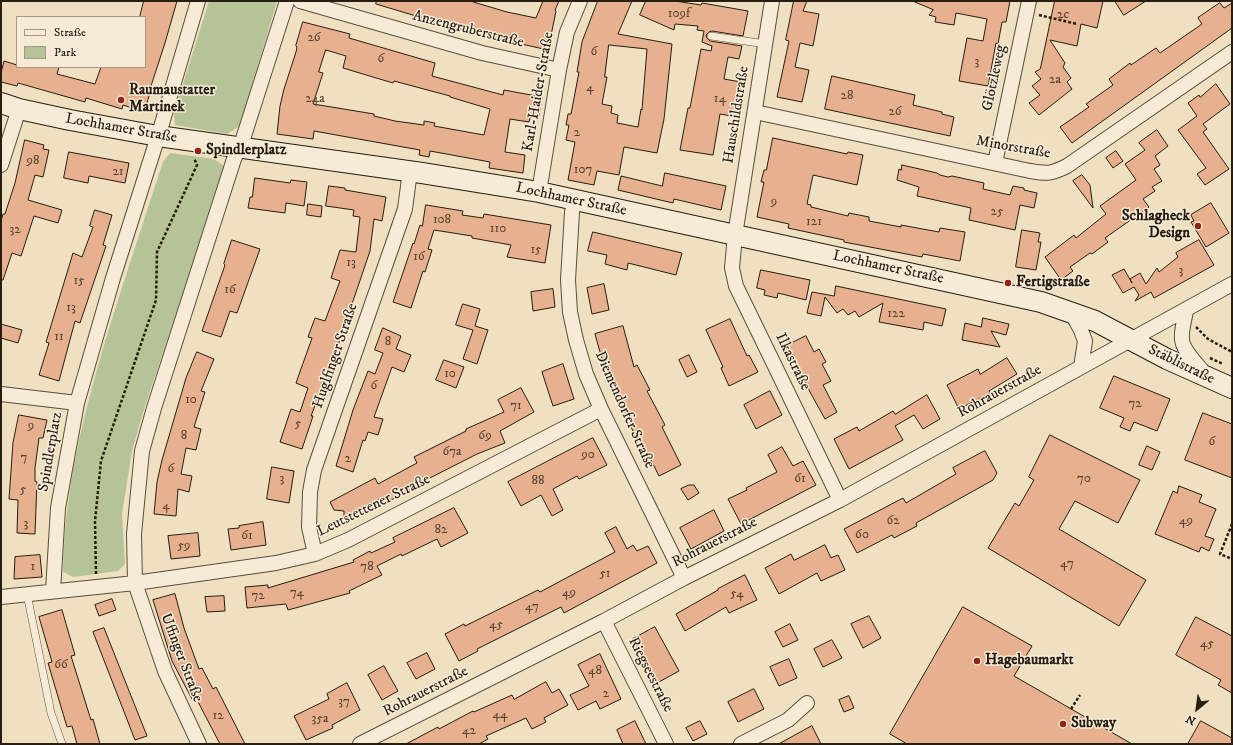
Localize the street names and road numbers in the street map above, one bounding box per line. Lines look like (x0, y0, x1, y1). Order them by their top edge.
street label: Anzengruberstraße (411, 7, 525, 53)
street label: Karl-Haider-Straße (520, 31, 558, 153)
street label: Glötzleweg (979, 43, 1011, 113)
street label: Hauschildstraße (720, 65, 754, 165)
street label: Lochhamer Straße (64, 110, 178, 148)
street label: Minorstraße (974, 133, 1052, 163)
street label: Lochhamer Straße (514, 179, 628, 221)
street label: Lochhamer Straße (831, 247, 945, 289)
street label: Huglfinger Straße (310, 301, 362, 411)
street label: Ilkastraße (770, 330, 814, 394)
street label: Stäblistraße (1145, 341, 1217, 389)
street label: Diemendorfer Straße (590, 349, 658, 471)
street label: Rohrauerstraße (955, 362, 1045, 422)
street label: Spindlerplatz (35, 411, 67, 493)
street label: Leutstettener Straße (315, 471, 433, 541)
street label: Rohrauerstraße (669, 514, 761, 572)
street label: Uffinger Straße (156, 611, 206, 705)
street label: Riegseestraße (623, 634, 677, 716)
street label: Rohrauerstraße (380, 663, 472, 721)

